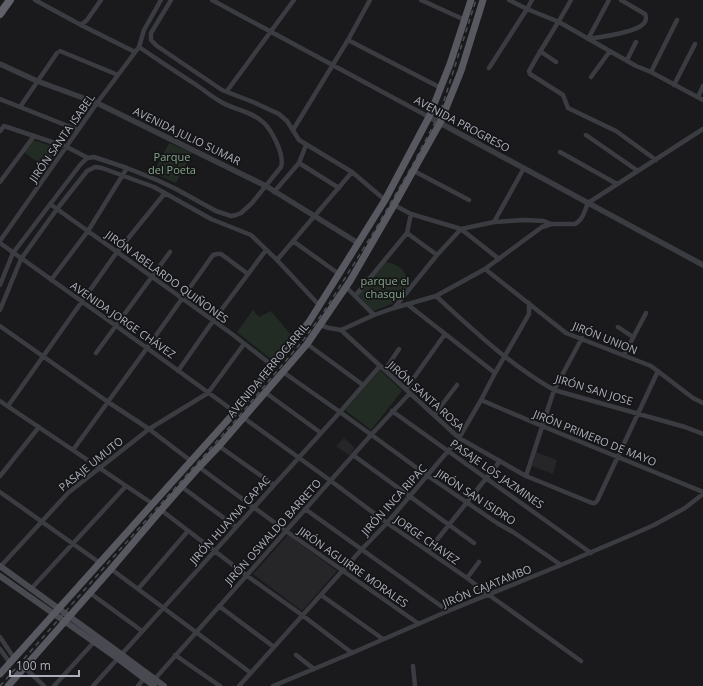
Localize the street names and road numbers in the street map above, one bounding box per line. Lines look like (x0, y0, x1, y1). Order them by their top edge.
street label: JIRÓN SANTA ISABEL (25, 90, 98, 186)
street label: AVENIDA PROGRESO (412, 92, 513, 155)
street label: AVENIDA JULIO SUMAR (131, 103, 244, 168)
street label: JIRÓN ABELARDO QUIÑONES (102, 226, 232, 326)
street label: AVENIDA JORGE CHÁVEZ (68, 278, 179, 362)
street label: JIRÓN UNION (570, 317, 640, 357)
street label: AVENIDA FERROCARRIL (224, 319, 312, 420)
street label: JIRÓN SANTA ROSA (384, 357, 468, 434)
street label: JIRÓN SAN JOSE (553, 370, 635, 408)
street label: JIRÓN PRIMERO DE MAYO (530, 406, 659, 469)
street label: PASAJE UMUTO (55, 433, 126, 494)
street label: PASAJE LOS JAZMINES (447, 436, 547, 512)
street label: JIRÓN INCA RIPAC (357, 461, 430, 539)
street label: JIRÓN SAN ISIDRO (433, 465, 519, 528)
street label: JIRÓN HUAYNA CAPAC (185, 472, 273, 568)
street label: JIRÓN OSWALDO BARRETO (220, 475, 324, 589)
street label: JORGE CHAVEZ (391, 511, 463, 568)
street label: JIRÓN AGUIRRE MORALES (294, 522, 411, 610)
street label: JIRÓN CAJATAMBO (439, 561, 534, 611)

